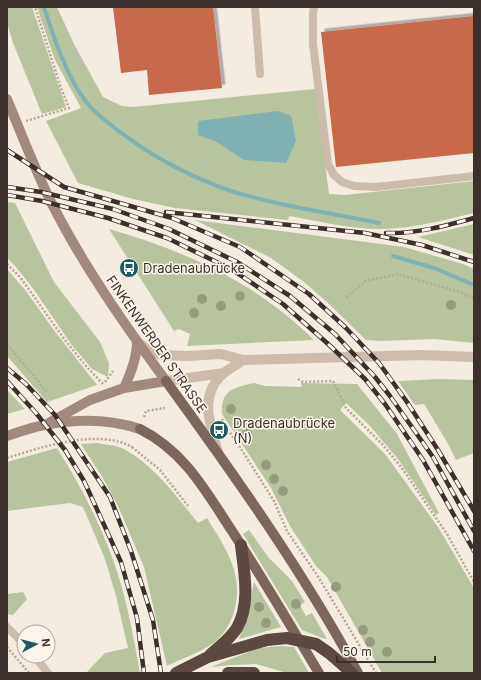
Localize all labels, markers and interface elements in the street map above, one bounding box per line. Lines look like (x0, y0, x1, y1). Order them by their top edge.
bus stop icon: Dradenaubrücke (118, 257, 140, 279)
place label: Dradenaubrücke (143, 260, 245, 276)
street label: FINKENWERDER STRASSE (103, 272, 211, 416)
place label: Dradenaubrücke (N) (233, 415, 335, 446)
bus stop icon: Dradenaubrücke (N) (208, 419, 230, 441)
north arrow (16, 624, 56, 664)
text: N (38, 638, 53, 648)
scale bar (337, 638, 435, 664)
text: 50 m (343, 644, 372, 659)

